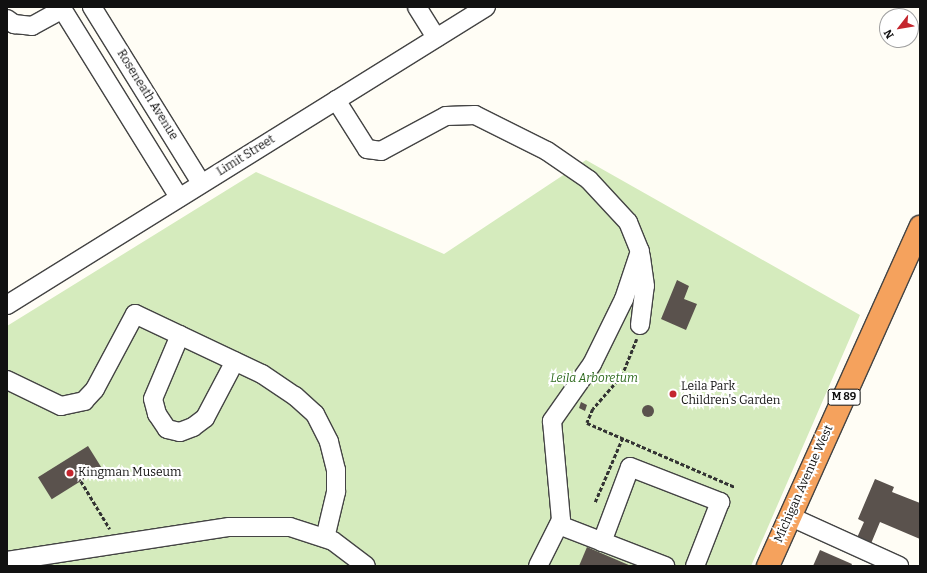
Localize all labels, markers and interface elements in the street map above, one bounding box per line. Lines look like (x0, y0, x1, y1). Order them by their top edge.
north arrow (879, 8, 919, 48)
text: N (881, 27, 897, 41)
street label: Roseneath Avenue (113, 47, 181, 143)
street label: Limit Street (214, 132, 278, 180)
park label: Leila Arboretum (550, 372, 638, 386)
place label: Leila Park Children's Garden (681, 380, 780, 408)
road number: M 89 (827, 388, 861, 406)
marker: Leila Park Children's Garden (668, 389, 678, 399)
street label: Michigan Avenue West (772, 423, 836, 545)
place label: Kingman Museum (78, 466, 181, 480)
marker: Kingman Museum (65, 468, 75, 478)

